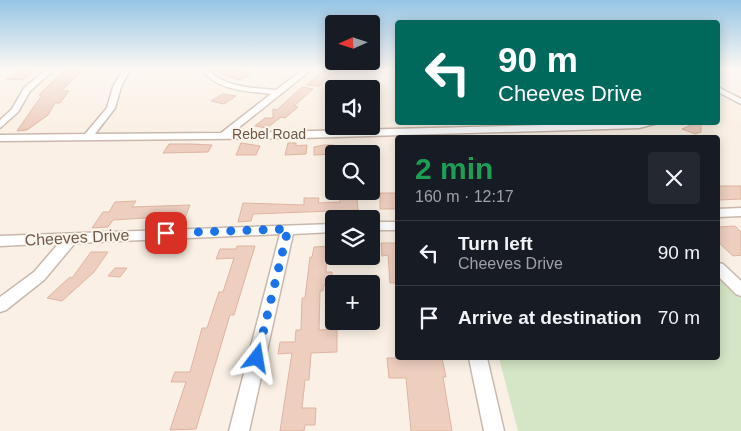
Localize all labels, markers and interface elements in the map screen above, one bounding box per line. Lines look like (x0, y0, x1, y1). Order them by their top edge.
north arrow (325, 15, 380, 70)
map controls (325, 15, 380, 330)
icon: left (415, 40, 480, 105)
text: 90 m (498, 40, 578, 79)
button: sound (325, 80, 380, 135)
text: Cheeves Drive (498, 81, 642, 106)
street label: Rebel Road (232, 126, 306, 142)
button: search (325, 145, 380, 200)
text: 2 min (415, 152, 493, 185)
button: close (648, 152, 700, 204)
text: 160 m · 12:17 (415, 188, 514, 205)
button: layers (325, 210, 380, 265)
pin (145, 212, 187, 254)
icon: arrive (152, 219, 180, 247)
street label: Cheeves Drive (24, 226, 130, 249)
text: Turn left (458, 233, 533, 254)
icon: left (415, 239, 443, 267)
text: 90 m (658, 242, 700, 263)
text: Cheeves Drive (458, 255, 563, 272)
button: + (325, 275, 380, 330)
icon: arrive (415, 304, 443, 332)
text: Arrive at destination (458, 307, 642, 328)
text: 70 m (658, 307, 700, 328)
position arrow (230, 331, 282, 383)

